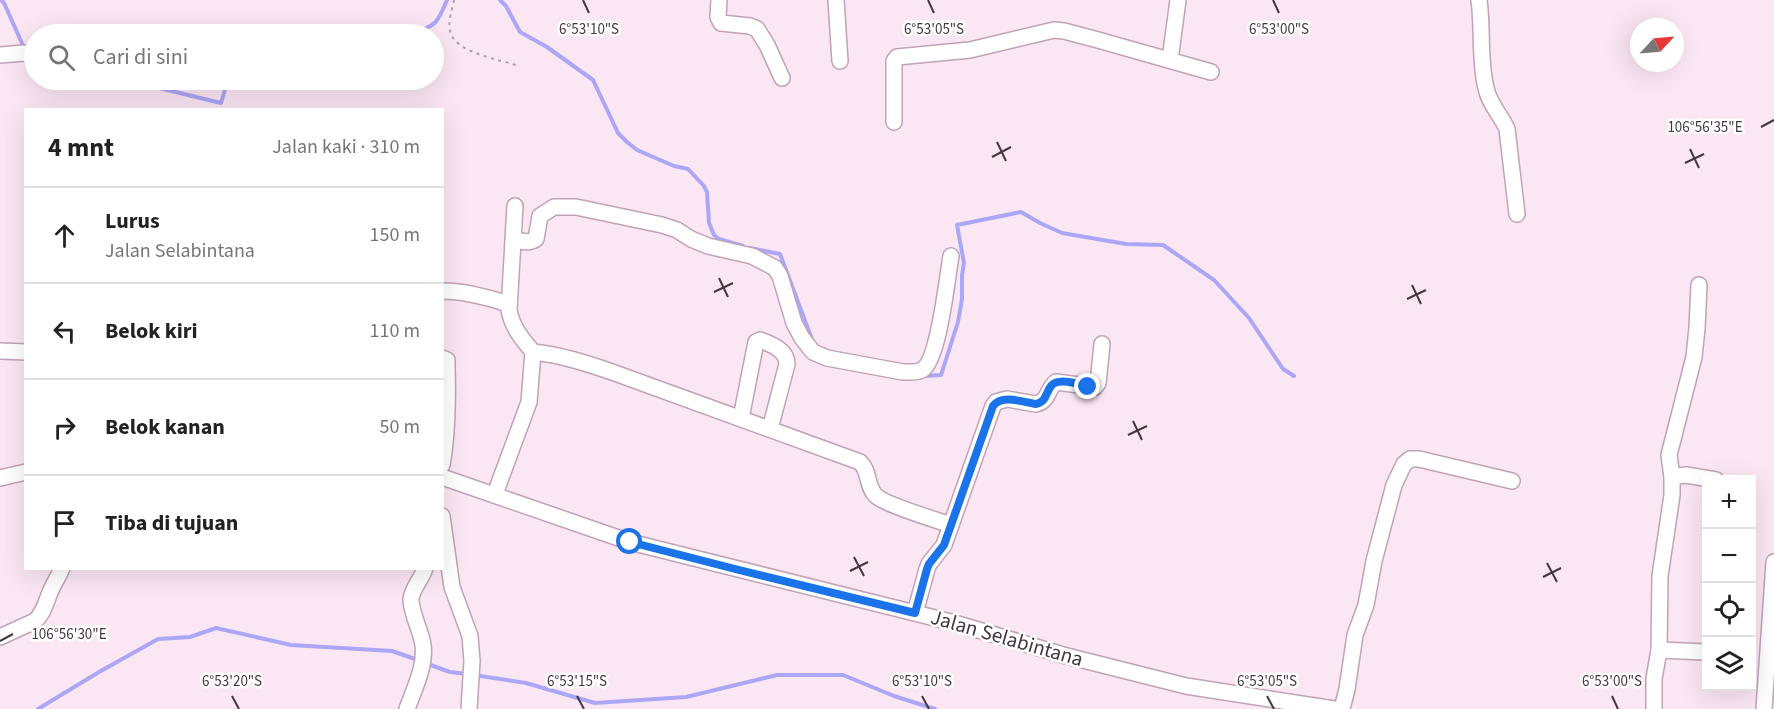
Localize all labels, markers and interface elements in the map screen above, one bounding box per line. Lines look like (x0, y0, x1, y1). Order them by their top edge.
north arrow (1630, 18, 1684, 72)
text: 6°53'10"S (559, 19, 619, 40)
text: 6°53'05"S (904, 19, 964, 40)
text: 6°53'00"S (1249, 19, 1309, 40)
search box (24, 24, 444, 90)
icon: search (45, 41, 78, 74)
text: Cari di sini (93, 41, 188, 73)
text: 106°56'35"E (1667, 117, 1743, 138)
text: 4 mnt (48, 129, 114, 166)
text: Jalan kaki · 310 m (272, 133, 420, 161)
text: Lurus (105, 205, 160, 237)
icon: ahead (48, 219, 81, 252)
text: 150 m (370, 221, 420, 249)
text: Jalan Selabintana (105, 237, 255, 265)
icon: left (48, 315, 81, 348)
text: Belok kiri (105, 315, 198, 347)
text: 110 m (370, 317, 420, 345)
route end (1074, 373, 1100, 399)
icon: right (48, 411, 81, 444)
text: Belok kanan (105, 411, 225, 443)
text: 50 m (380, 413, 420, 441)
map controls (1702, 475, 1756, 691)
button: + (1702, 475, 1756, 529)
icon: arrive (48, 507, 81, 540)
text: Tiba di tujuan (105, 507, 238, 539)
route start (616, 528, 642, 554)
button: − (1702, 529, 1756, 583)
button: locate (1702, 583, 1756, 637)
street label: Jalan Selabintana (927, 602, 1087, 674)
text: 106°56'30"E (31, 624, 107, 645)
button: layers (1702, 637, 1756, 691)
text: 6°53'20"S (202, 671, 262, 692)
text: 6°53'15"S (547, 671, 607, 692)
text: 6°53'10"S (892, 671, 952, 692)
text: 6°53'05"S (1237, 671, 1297, 692)
text: 6°53'00"S (1582, 671, 1642, 692)

